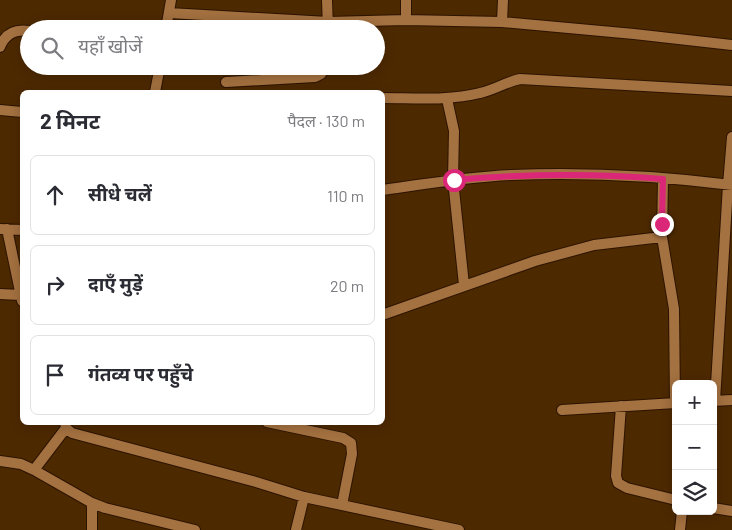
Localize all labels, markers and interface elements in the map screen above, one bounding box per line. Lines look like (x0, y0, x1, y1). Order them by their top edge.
search box (20, 20, 385, 75)
icon: search (38, 34, 66, 62)
text: यहाँ खोजें (78, 34, 142, 57)
text: 2 मिनट (40, 108, 100, 133)
text: पैदल · 130 m (287, 111, 365, 130)
route start (443, 169, 466, 192)
icon: ahead (41, 181, 69, 209)
text: सीधे चलें (88, 182, 152, 205)
text: 110 m (327, 186, 364, 205)
route end (651, 213, 674, 236)
icon: right (41, 271, 69, 299)
text: दाएँ मुड़ें (88, 272, 143, 295)
text: 20 m (330, 276, 364, 295)
icon: arrive (41, 361, 69, 389)
text: गंतव्य पर पहुँचे (88, 362, 193, 385)
map controls (672, 380, 717, 515)
button: + (672, 380, 717, 425)
button: − (672, 425, 717, 470)
button: layers (672, 470, 717, 515)

